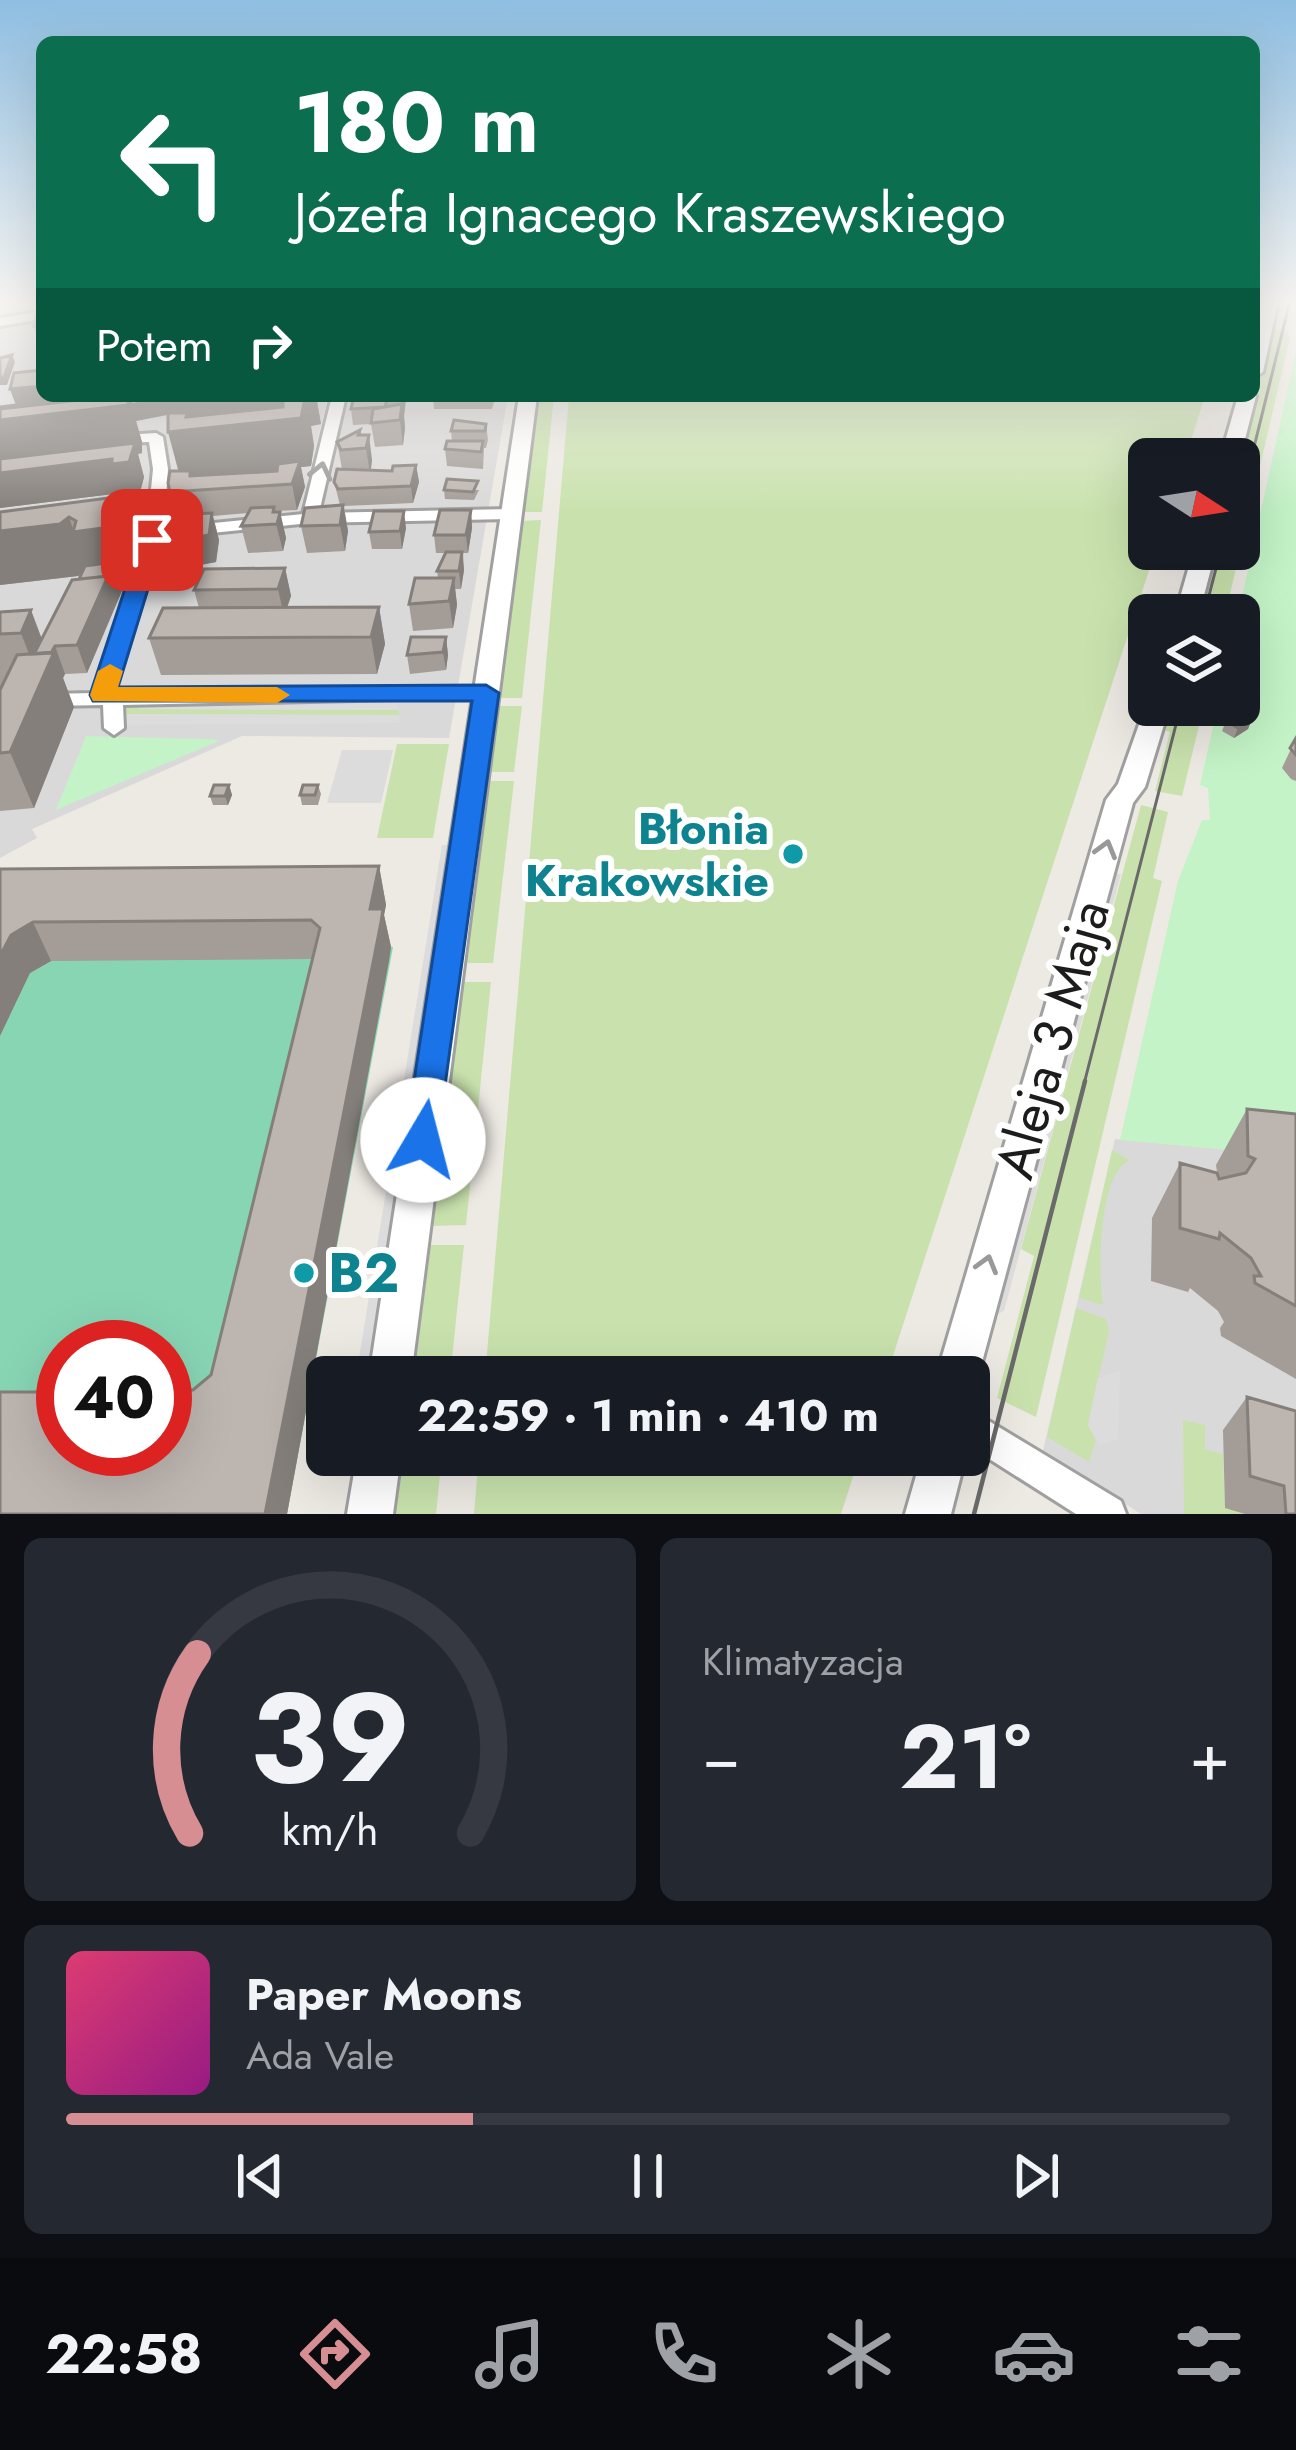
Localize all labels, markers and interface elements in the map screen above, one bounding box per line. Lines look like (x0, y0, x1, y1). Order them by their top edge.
text: 180 m (294, 62, 539, 184)
icon: left (96, 84, 252, 240)
text: Józefa Ignacego Kraszewskiego (294, 174, 1006, 252)
icon: right (237, 312, 303, 378)
text: Potem (96, 313, 213, 378)
north arrow (1128, 438, 1260, 570)
map controls (1128, 438, 1260, 726)
one-way arrow (307, 462, 332, 482)
pin (101, 489, 203, 591)
icon: arrive (119, 507, 185, 573)
button: layers (1128, 594, 1260, 726)
place label: Błonia Krakowskie (525, 796, 769, 913)
one-way arrow (1092, 839, 1117, 860)
marker: Błonia Krakowskie (780, 841, 806, 867)
street label: Aleja 3 Maja (975, 891, 1129, 1187)
position arrow (360, 1077, 486, 1203)
place label: B2 (328, 1234, 399, 1312)
one-way arrow (973, 1254, 998, 1275)
marker: B2 (291, 1260, 317, 1286)
speed limit sign: 40 (36, 1320, 192, 1476)
text: 22:59 · 1 min · 410 m (417, 1383, 879, 1448)
text: Klimatyzacja (702, 1633, 904, 1690)
text: 39 (249, 1648, 410, 1829)
text: 21° (899, 1692, 1031, 1822)
text: − (702, 1709, 741, 1805)
text: + (1189, 1709, 1230, 1805)
text: km/h (282, 1798, 378, 1860)
text: Paper Moons (246, 1962, 522, 2027)
text: Ada Vale (246, 2027, 394, 2084)
icon: previous (227, 2143, 293, 2209)
icon: pause (615, 2143, 681, 2209)
icon: next (1003, 2143, 1069, 2209)
icon: directions (293, 2312, 377, 2396)
icon: music (468, 2312, 552, 2396)
icon: phone (642, 2312, 726, 2396)
icon: climate (817, 2312, 901, 2396)
icon: car (992, 2312, 1076, 2396)
icon: filters (1167, 2312, 1251, 2396)
text: 22:58 (45, 2315, 202, 2393)

